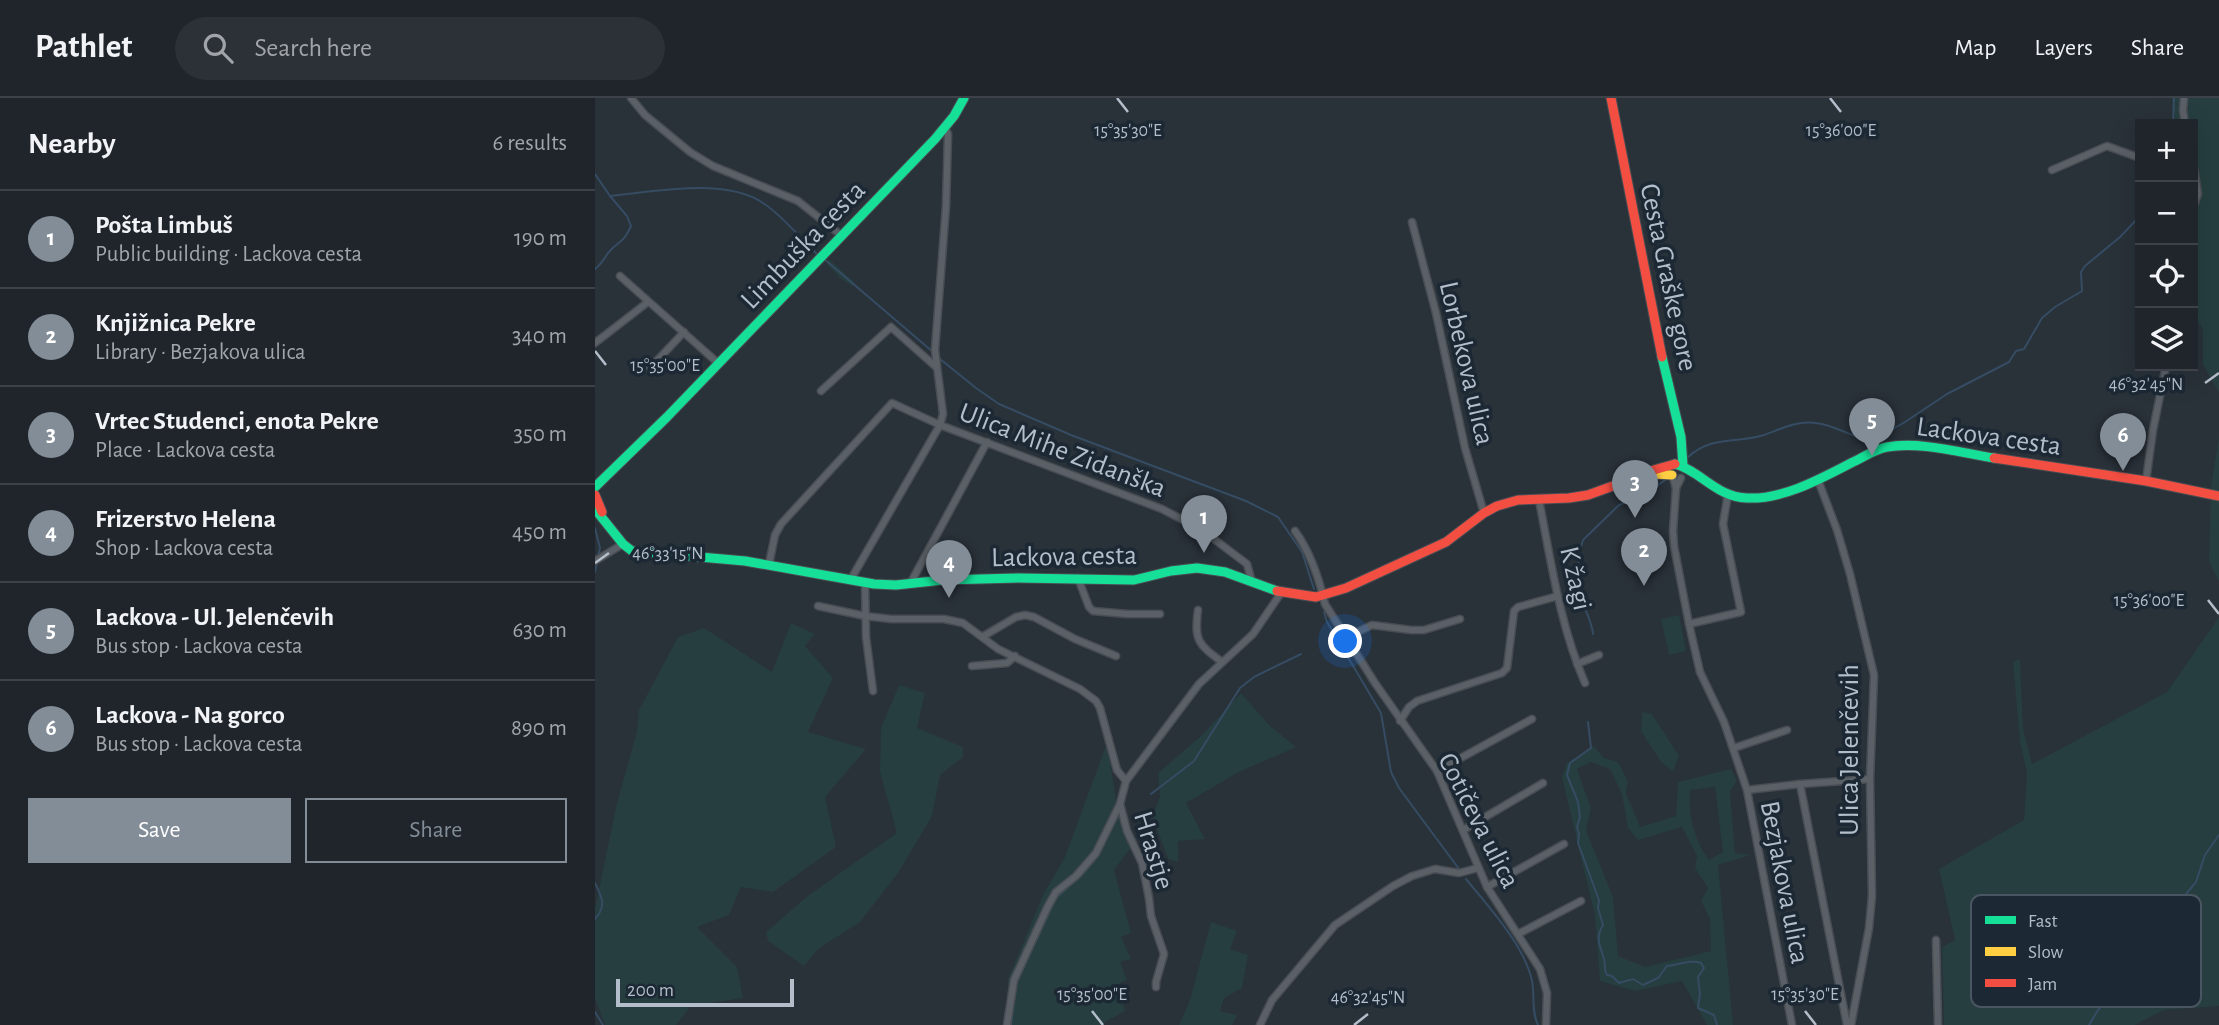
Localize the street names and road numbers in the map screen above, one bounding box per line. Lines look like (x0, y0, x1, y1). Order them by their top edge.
street label: Limbuška cesta (736, 176, 871, 315)
street label: Cesta Graške gore (1635, 181, 1702, 374)
street label: Lorbekova ulica (1434, 279, 1499, 448)
street label: Ulica Mihe Zidanška (955, 399, 1170, 503)
street label: Lackova cesta (1915, 413, 2063, 461)
street label: Lackova cesta (991, 542, 1137, 572)
street label: K žagi (1554, 544, 1596, 613)
street label: Ulica Jelenčevih (1836, 664, 1864, 836)
street label: Cotičeva ulica (1432, 749, 1524, 893)
street label: Bezjakova ulica (1754, 798, 1814, 966)
street label: Hrastje (1128, 808, 1178, 893)

